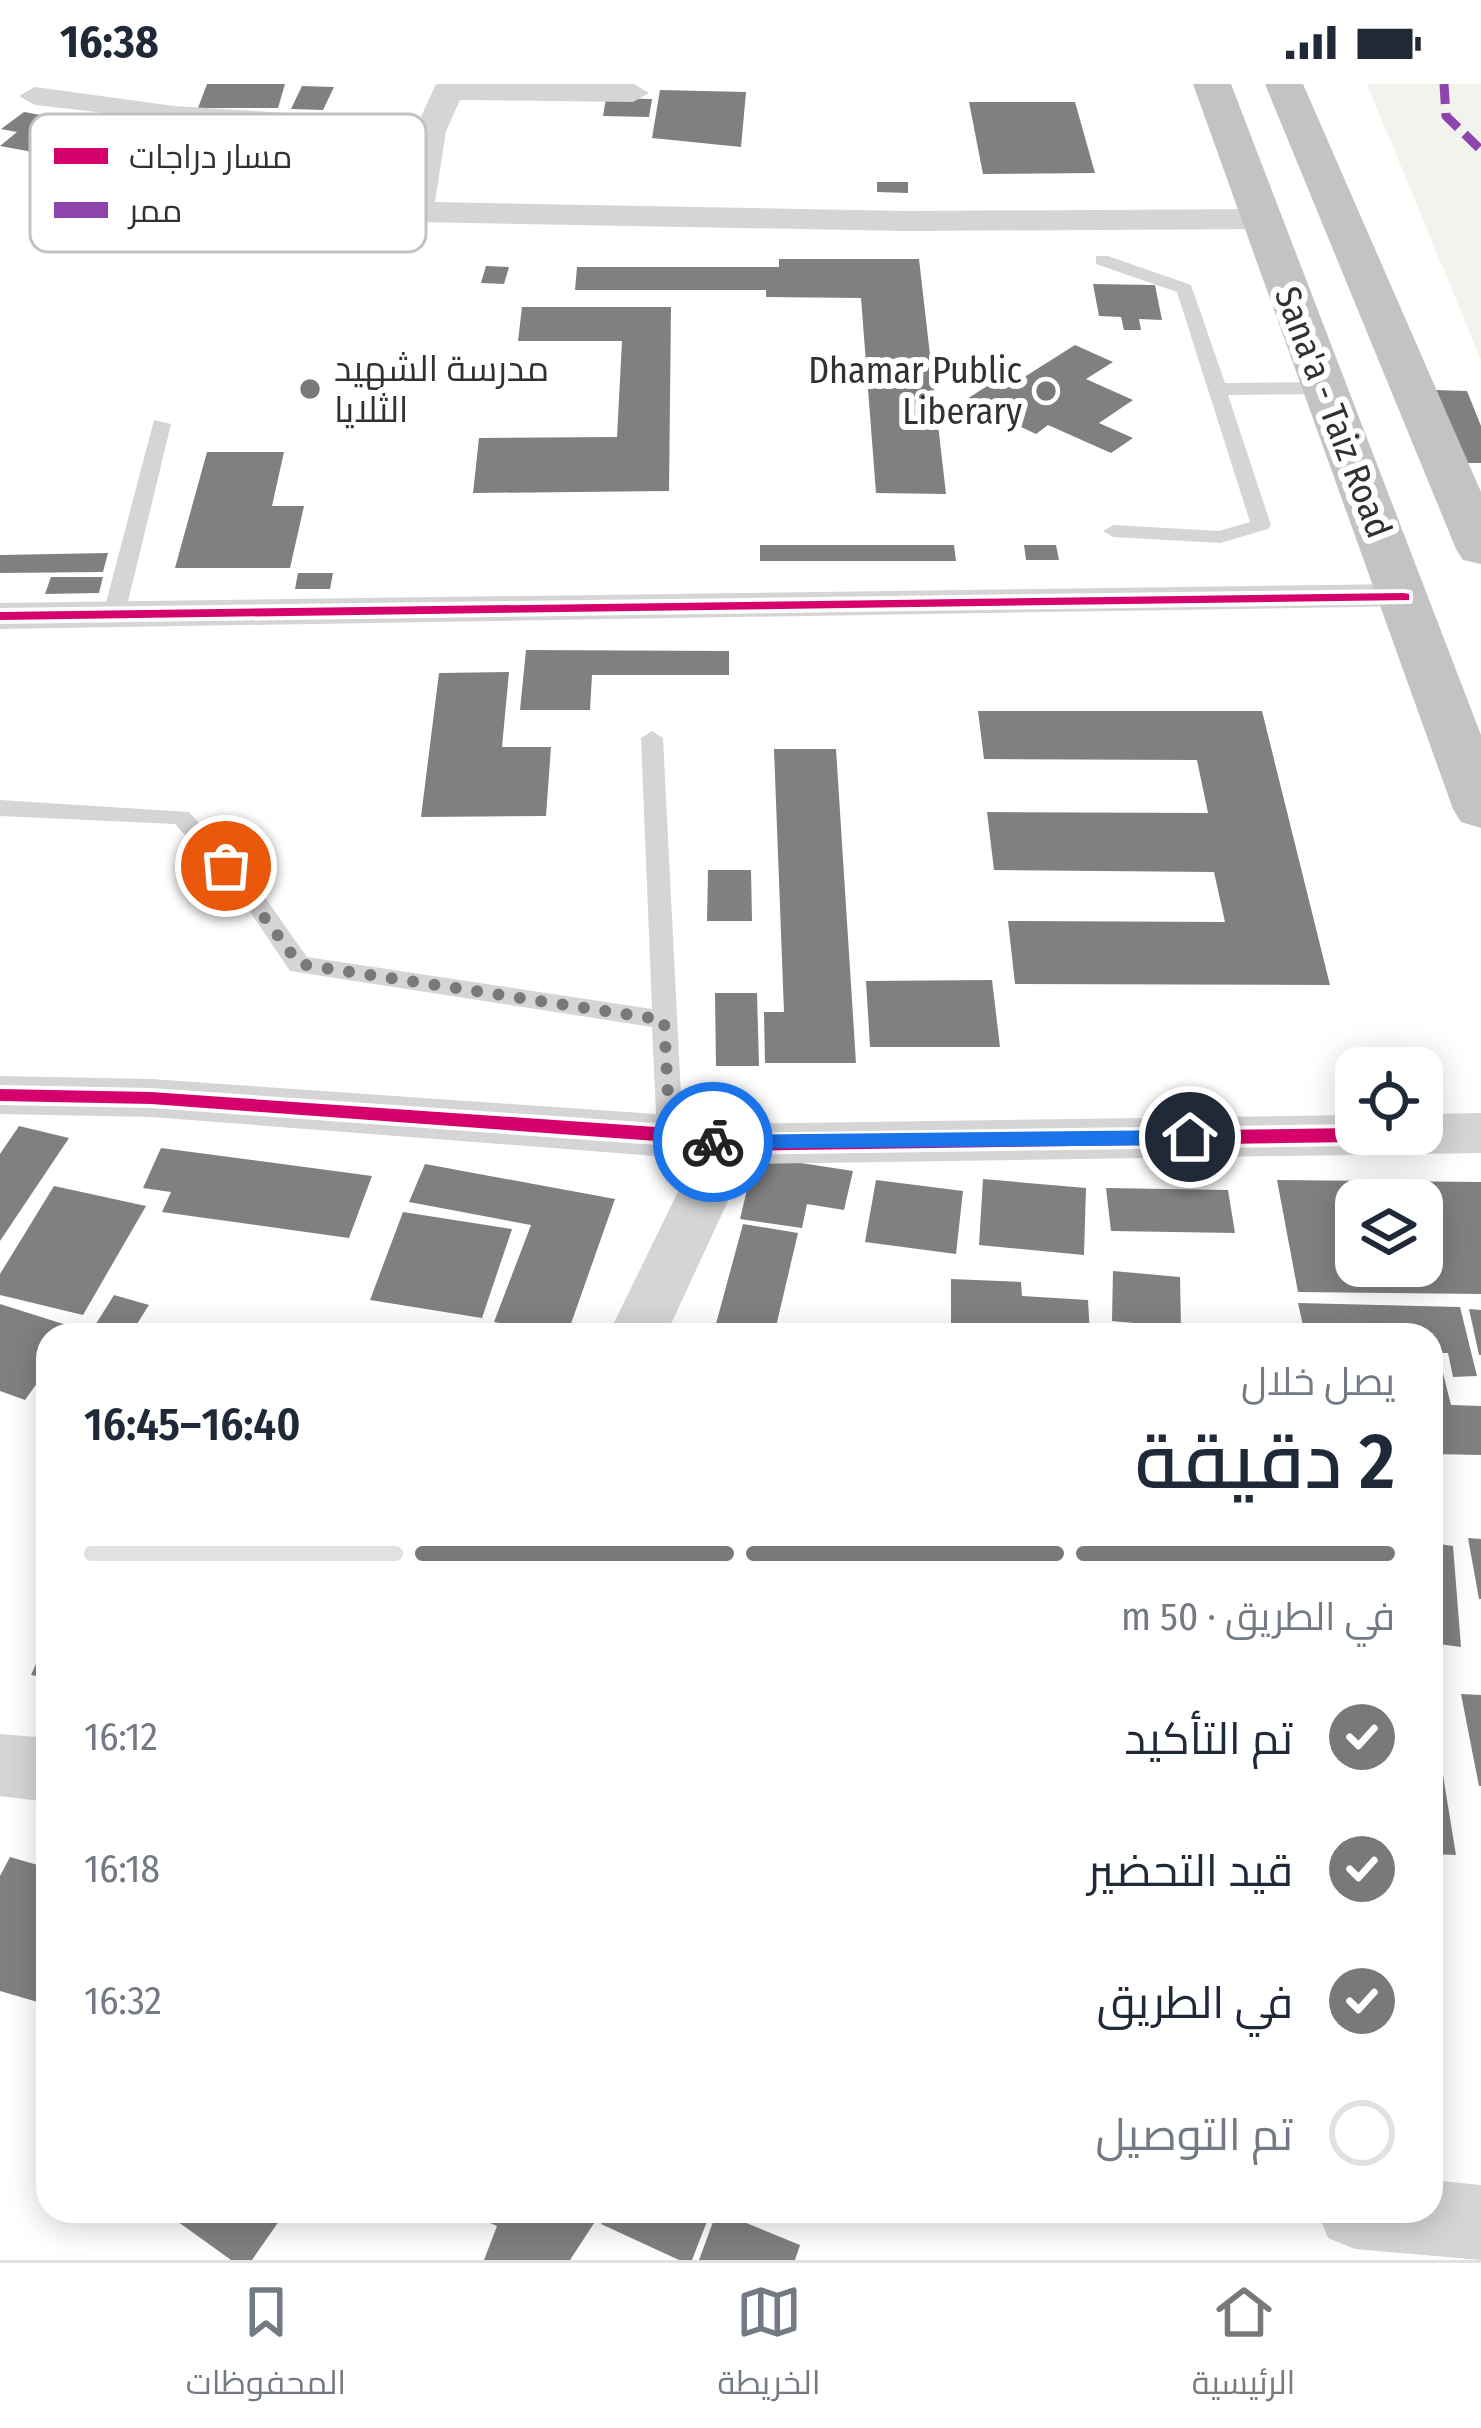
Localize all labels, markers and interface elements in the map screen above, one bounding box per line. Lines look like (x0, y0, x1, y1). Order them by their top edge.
text: 16:38 (60, 15, 159, 69)
legend (30, 114, 426, 252)
text: مسار دراجات (129, 137, 292, 177)
text: ممر (127, 191, 182, 231)
street label: Sana'a - Taiz Road (1265, 281, 1401, 544)
place label: مدرسة الشهيد الثلايا (334, 347, 549, 432)
place label: Dhamar Public Liberary (808, 349, 1022, 434)
marker: مدرسة الشهيد الثلايا (297, 376, 323, 402)
marker: Dhamar Public Liberary (1033, 378, 1059, 404)
pin (175, 815, 277, 917)
icon: bag (193, 833, 259, 899)
map controls (1335, 1047, 1443, 1287)
button: locate (1335, 1047, 1443, 1155)
courier (653, 1082, 773, 1202)
pin (1139, 1086, 1241, 1188)
icon: home (1157, 1104, 1223, 1170)
icon: bike (680, 1109, 746, 1175)
button: layers (1335, 1179, 1443, 1287)
text: يصل خلال (1241, 1359, 1395, 1405)
text: 16:40–16:45 (84, 1398, 300, 1452)
text: 2 دقيقة (1135, 1415, 1395, 1509)
text: في الطريق · 50 m (1121, 1594, 1395, 1640)
icon: check (1329, 1704, 1395, 1770)
text: تم التأكيد (1124, 1712, 1293, 1766)
text: 16:12 (84, 1714, 158, 1760)
icon: check (1329, 1836, 1395, 1902)
text: قيد التحضير (1088, 1844, 1293, 1898)
text: 16:18 (84, 1846, 160, 1892)
icon: check (1329, 1968, 1395, 2034)
text: في الطريق (1097, 1976, 1293, 2030)
text: 16:32 (84, 1978, 162, 2024)
text: تم التوصيل (1095, 2108, 1293, 2162)
tab: المحفوظات (186, 2279, 346, 2413)
tab: الخريطة (718, 2279, 821, 2413)
tab: الرئيسية (1192, 2279, 1295, 2413)

